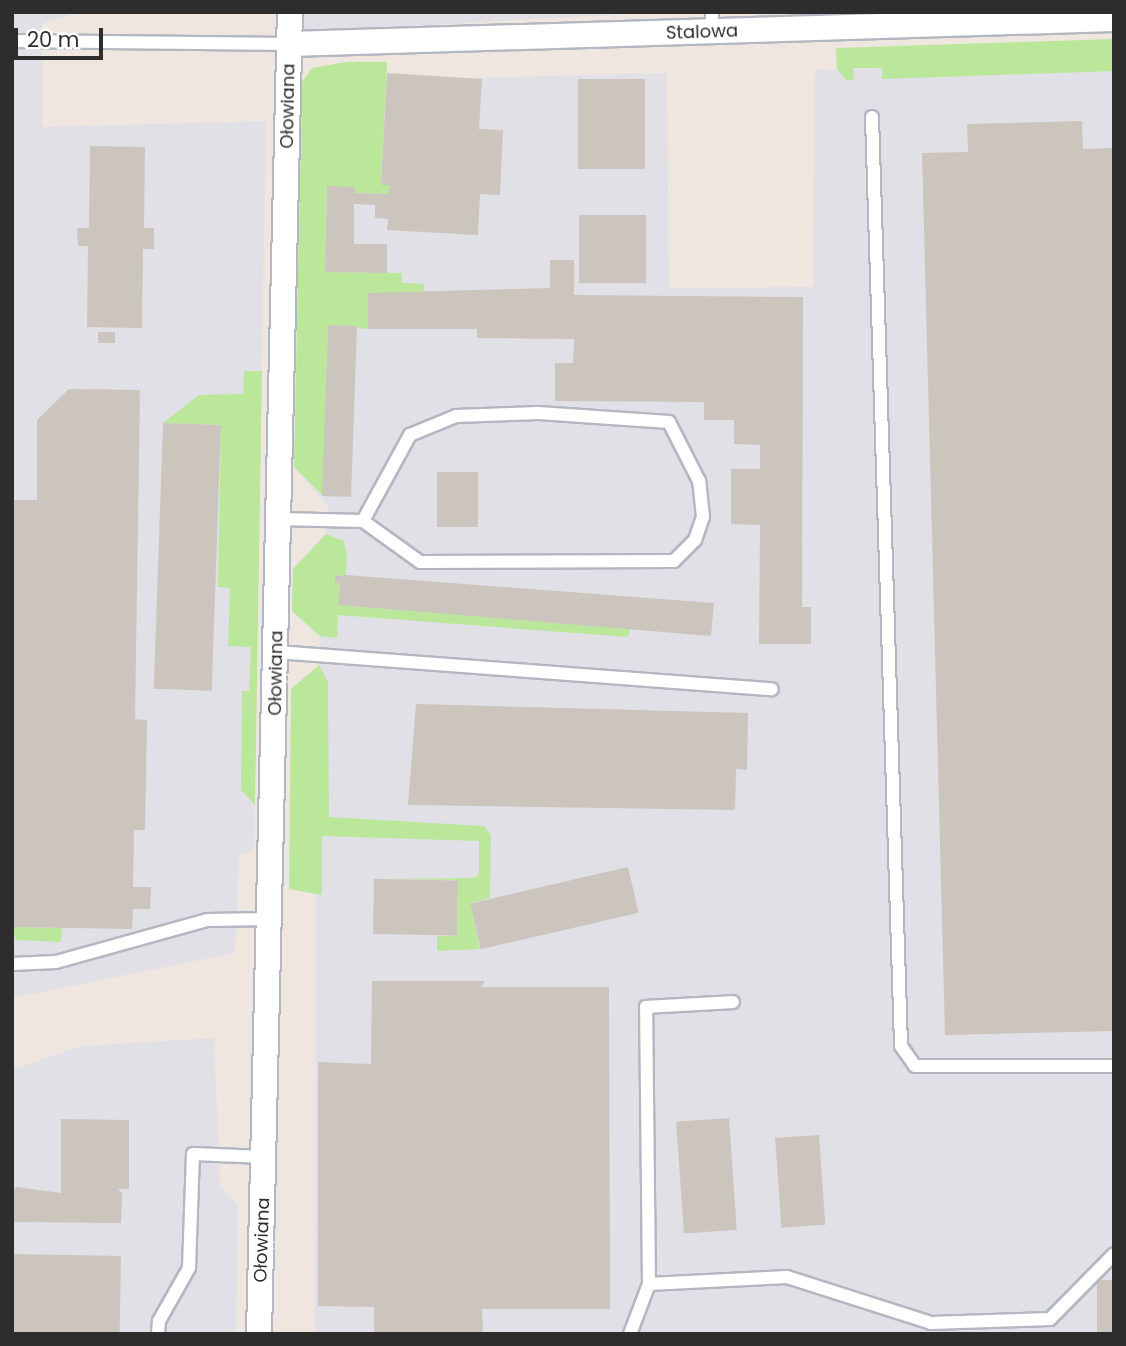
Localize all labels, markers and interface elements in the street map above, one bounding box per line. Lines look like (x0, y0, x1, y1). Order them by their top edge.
scale bar (18, 14, 107, 58)
street label: Stalowa (666, 20, 738, 44)
text: 20 m (27, 25, 80, 54)
street label: Ołowiana (276, 63, 300, 149)
street label: Ołowiana (264, 630, 288, 716)
street label: Ołowiana (250, 1197, 274, 1283)

